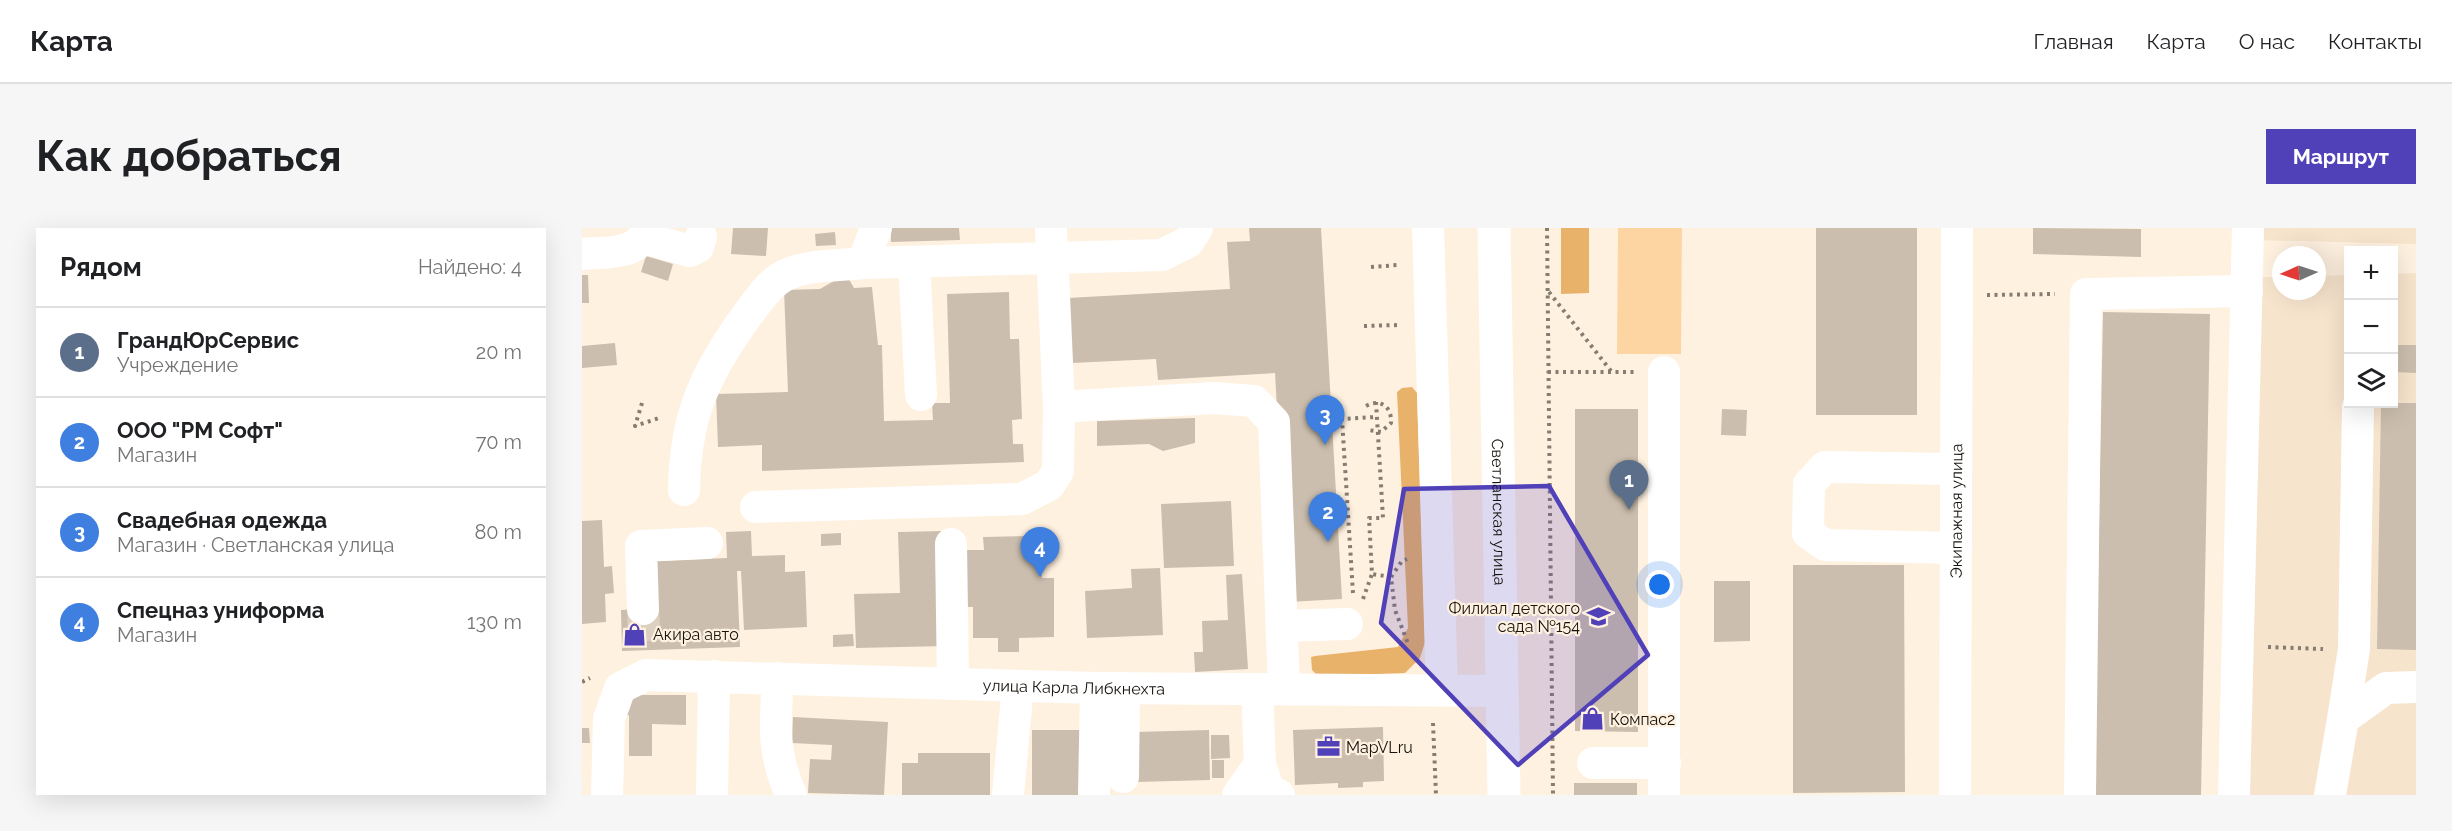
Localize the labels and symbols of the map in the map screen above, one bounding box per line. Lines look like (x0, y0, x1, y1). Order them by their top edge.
north arrow (2272, 246, 2326, 300)
pin: 3 (1306, 396, 1344, 445)
street label: Светланская улица (1488, 438, 1510, 586)
street label: Экипажная улица (1946, 443, 1966, 579)
pin: 1 (1610, 460, 1648, 510)
pin: 2 (1308, 492, 1348, 542)
pin: 4 (1020, 528, 1060, 577)
your location (1645, 570, 1674, 599)
place label: Филиал детского сада №154 (1449, 599, 1580, 636)
school or university icon: Филиал детского сада №154 (1585, 604, 1611, 630)
shop icon: Акира авто (622, 621, 648, 647)
place label: Акира авто (653, 625, 739, 644)
street label: улица Карла Либкнехта (982, 675, 1165, 698)
shop icon: Компас2 (1579, 706, 1605, 732)
place label: Компас2 (1610, 710, 1675, 729)
office icon: MapVLru (1315, 734, 1341, 760)
place label: MapVLru (1346, 738, 1413, 757)

